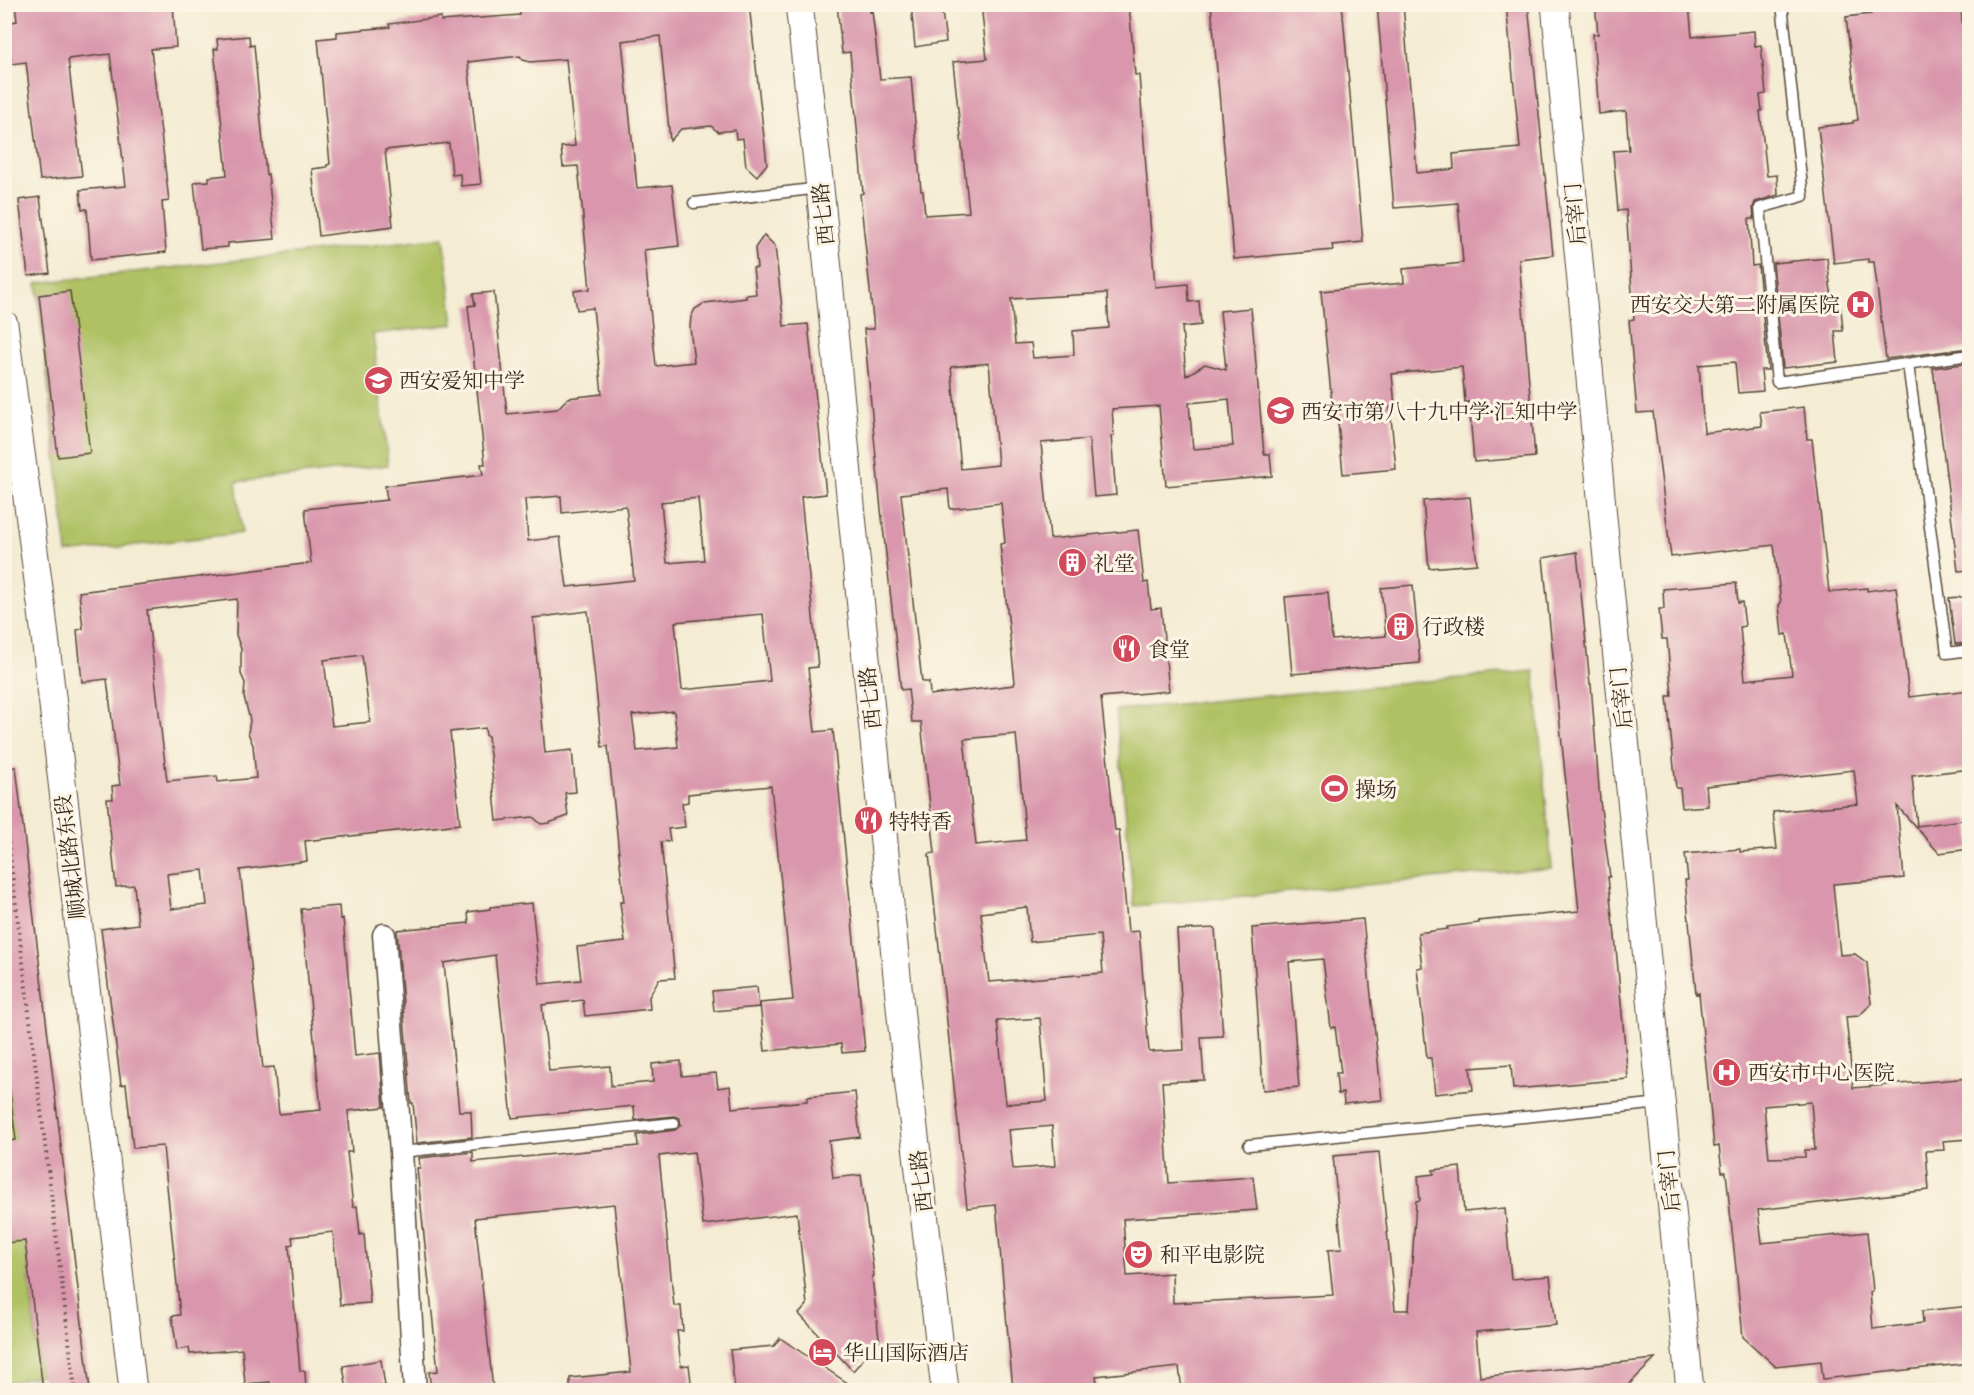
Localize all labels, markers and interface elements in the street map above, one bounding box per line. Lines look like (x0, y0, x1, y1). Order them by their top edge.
street label: 西七路 (804, 181, 842, 247)
street label: 后宰门 (1557, 181, 1593, 247)
hospital icon: 西安交大第二附属医院 (1845, 288, 1877, 320)
place label: 西安交大第二附属医院 (1630, 289, 1840, 320)
school or university icon: 西安爱知中学 (362, 364, 394, 396)
place label: 西安爱知中学 (399, 365, 525, 396)
school or university icon: 西安市第八十九中学·汇知中学 (1264, 395, 1296, 427)
place label: 西安市第八十九中学·汇知中学 (1301, 396, 1578, 427)
building icon: 礼堂 (1056, 547, 1088, 579)
place label: 礼堂 (1093, 548, 1135, 579)
building icon: 行政楼 (1385, 610, 1417, 642)
place label: 行政楼 (1422, 611, 1485, 642)
restaurant icon: 食堂 (1111, 633, 1143, 665)
place label: 食堂 (1148, 634, 1190, 665)
street label: 西七路 (851, 665, 889, 731)
street label: 后宰门 (1602, 665, 1640, 731)
sports icon: 操场 (1318, 773, 1350, 805)
place label: 操场 (1355, 774, 1397, 805)
street label: 顺城北路东段 (47, 793, 93, 921)
restaurant icon: 特特香 (852, 805, 884, 837)
place label: 特特香 (889, 806, 952, 837)
hospital icon: 西安市中心医院 (1711, 1056, 1743, 1088)
place label: 西安市中心医院 (1748, 1057, 1895, 1088)
street label: 西七路 (902, 1148, 940, 1214)
street label: 后宰门 (1650, 1148, 1688, 1214)
theatre icon: 和平电影院 (1123, 1238, 1155, 1270)
place label: 和平电影院 (1160, 1239, 1265, 1270)
hotel icon: 华山国际酒店 (806, 1336, 838, 1368)
place label: 华山国际酒店 (843, 1337, 969, 1368)

